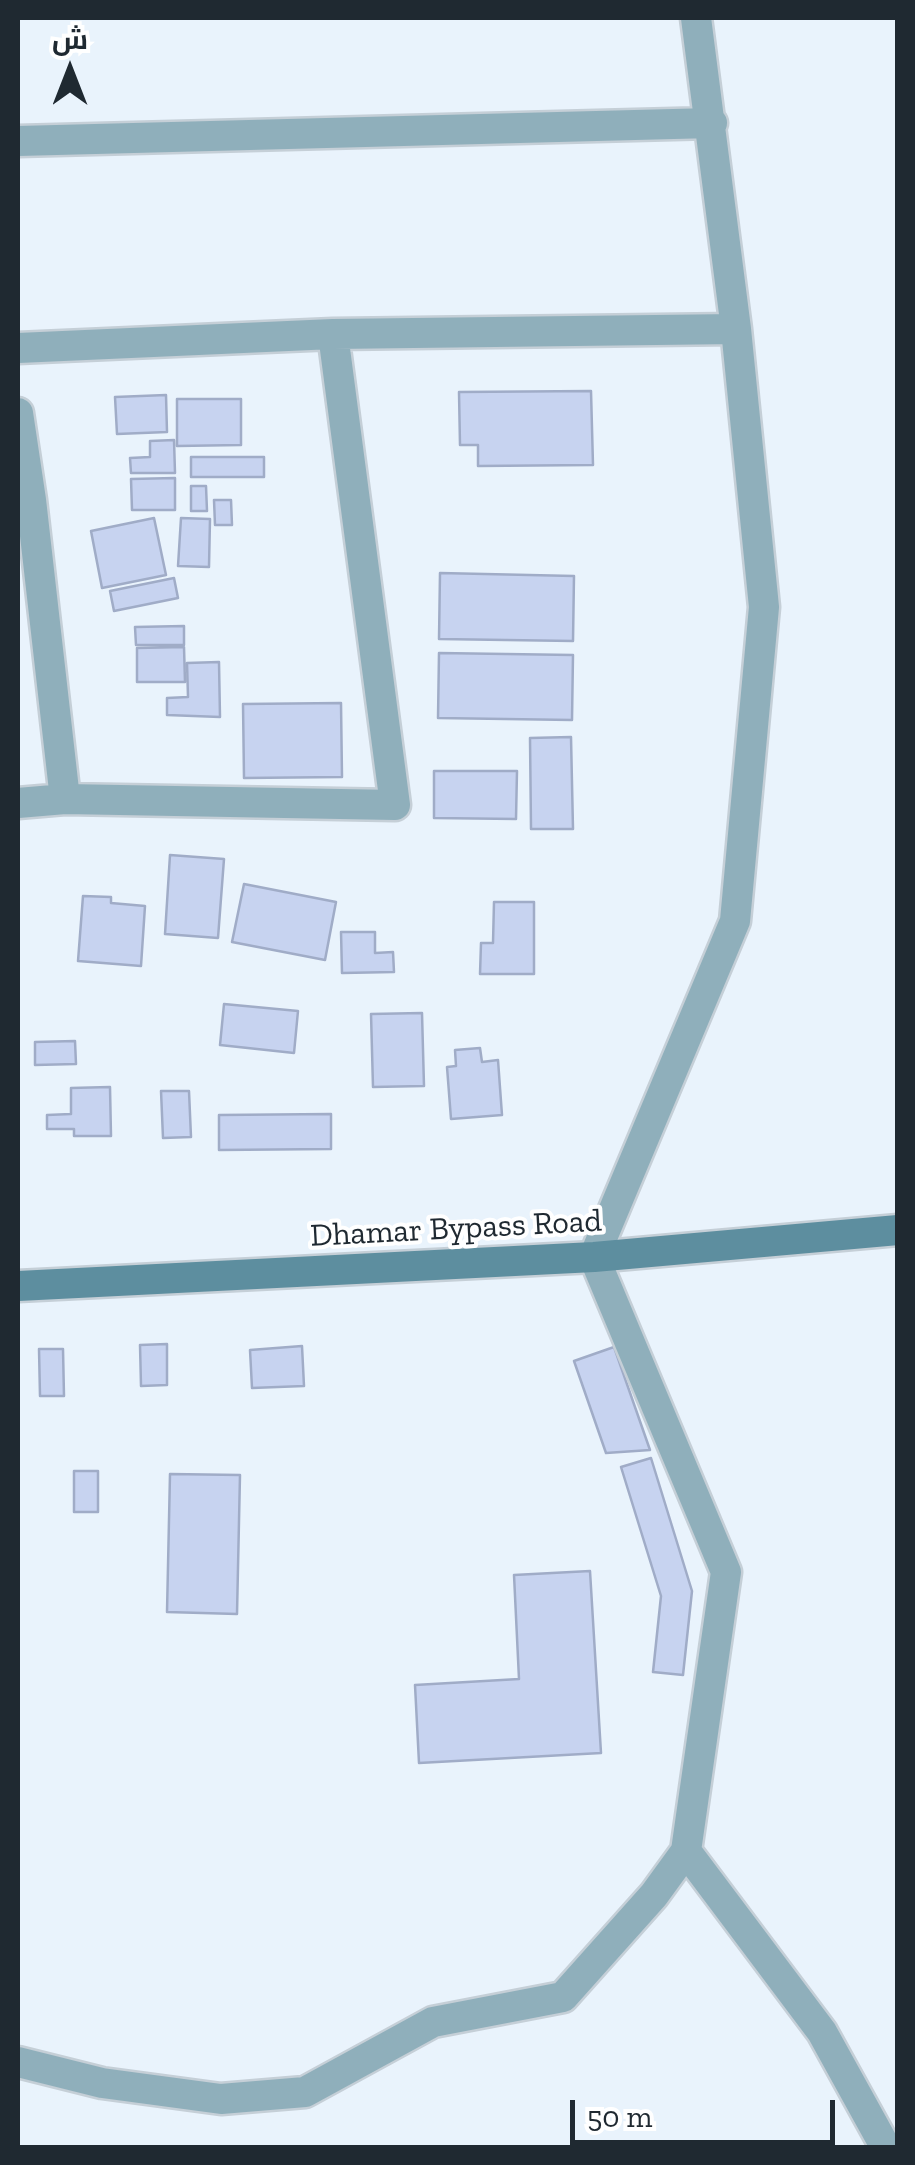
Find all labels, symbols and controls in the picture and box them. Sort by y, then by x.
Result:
north arrow [20,20,120,120]
text: ش [52,23,88,56]
street label: Dhamar Bypass Road [309,1202,603,1256]
scale bar [575,2080,840,2142]
text: 50 m [587,2099,652,2135]

